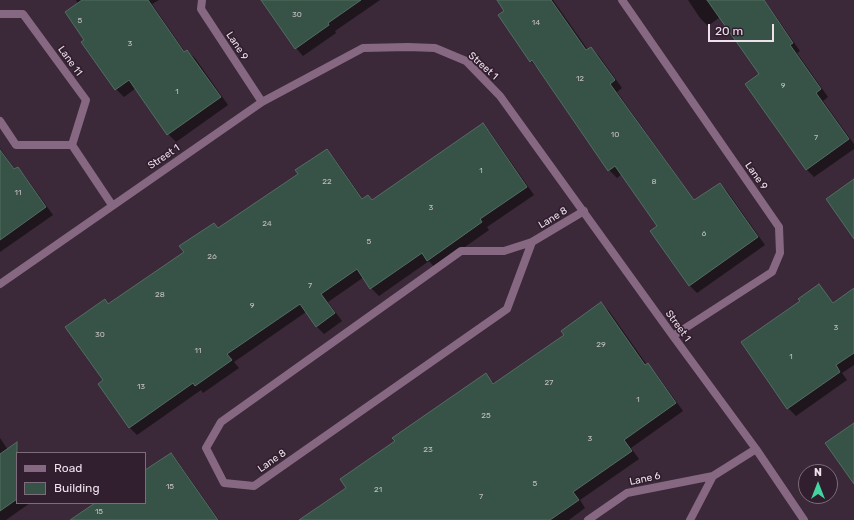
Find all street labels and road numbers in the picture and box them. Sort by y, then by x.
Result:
street label: Lane 9 [223,30,251,62]
street label: Lane 11 [55,44,85,78]
street label: Street 1 [466,50,500,82]
street label: Street 1 [146,142,182,172]
street label: Lane 9 [742,160,770,192]
street label: Lane 8 [536,205,570,231]
street label: Street 1 [663,308,693,344]
street label: Lane 8 [256,447,288,475]
street label: Lane 6 [628,470,662,488]

